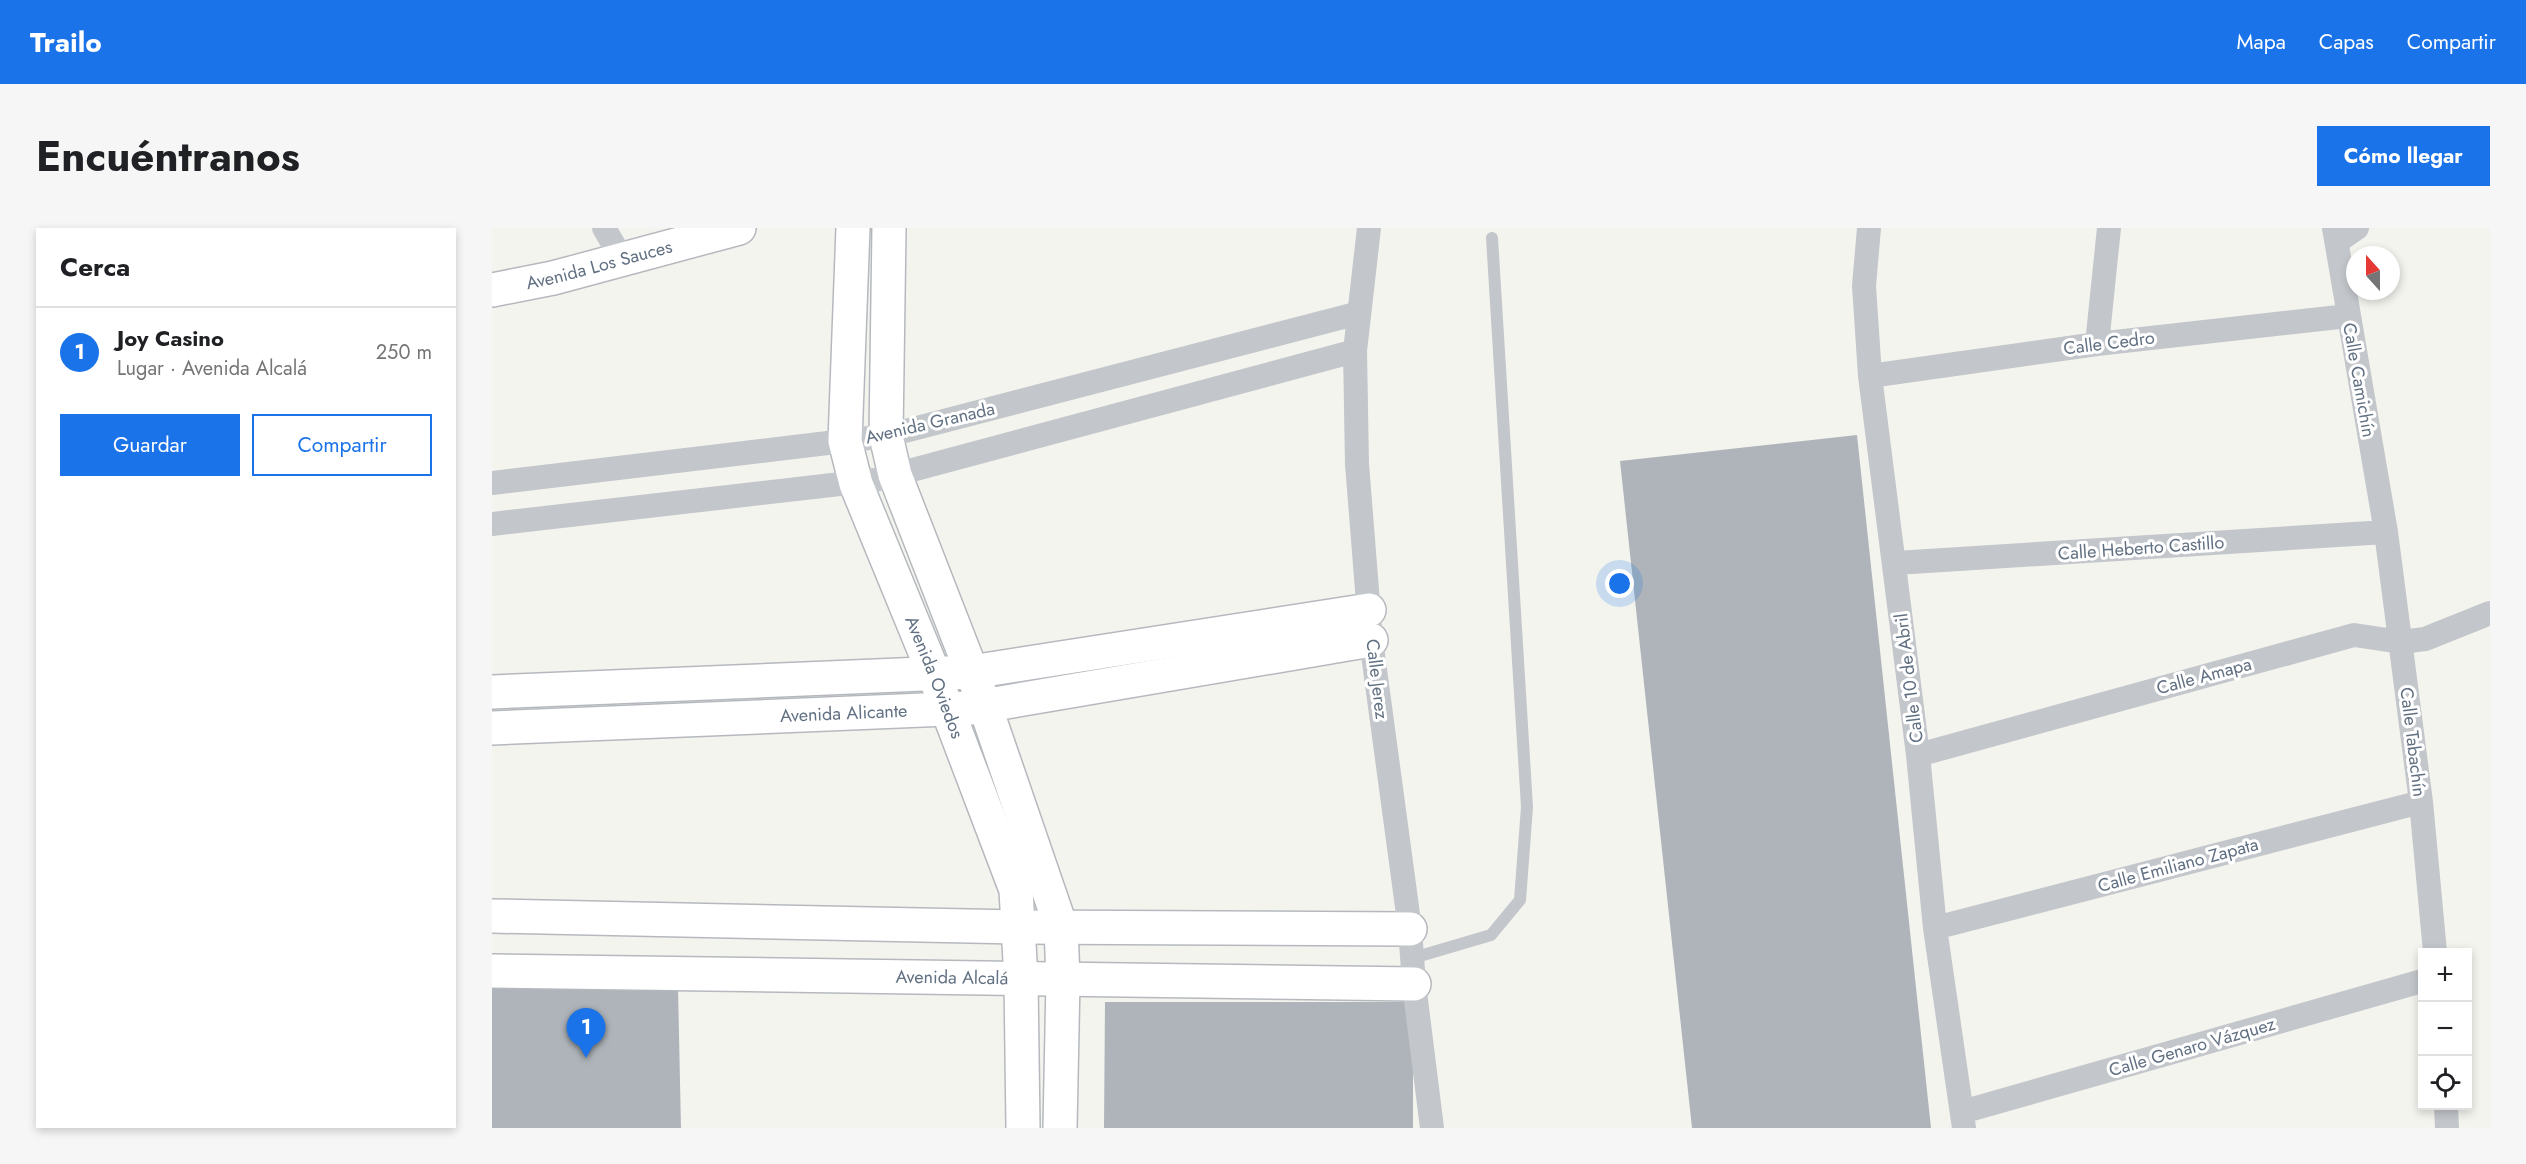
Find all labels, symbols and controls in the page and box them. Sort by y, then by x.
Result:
text: Trailo [30,22,102,63]
text: Mapa [2237,27,2286,57]
text: Capas [2319,27,2374,57]
text: Compartir [2407,27,2496,57]
text: Encuéntranos [36,126,300,187]
button: Cómo llegar [2317,126,2490,186]
street label: Avenida Los Sauces [524,234,675,296]
north arrow [2346,246,2400,300]
text: Cerca [60,248,130,286]
street label: Calle Camichín [2336,321,2382,439]
text: Joy Casino [117,322,224,354]
street label: Calle Cedro [2062,324,2156,361]
text: 1 [74,338,85,367]
text: 250 m [376,338,432,367]
text: Lugar · Avenida Alcalá [117,354,307,383]
street label: Avenida Granada [863,395,997,451]
button: Guardar [60,414,240,476]
button: Compartir [252,414,432,476]
street label: Calle Heberto Castillo [2057,529,2225,567]
your location [1605,569,1634,598]
street label: Avenida Oviedos [898,612,970,742]
street label: Calle 10 de Abril [1888,612,1930,744]
street label: Calle Jerez [1359,637,1395,721]
street label: Calle Amapa [2154,651,2254,701]
street label: Calle Tabachín [2393,686,2433,798]
street label: Avenida Alicante [779,698,908,729]
street label: Calle Emiliano Zapata [2095,831,2261,899]
map controls [2418,948,2472,1110]
button: + [2418,948,2472,1002]
street label: Avenida Alcalá [895,964,1008,991]
button: − [2418,1002,2472,1056]
pin: 1 [566,1008,605,1058]
street label: Calle Genaro Vázquez [2106,1011,2279,1083]
button: locate [2418,1056,2472,1110]

